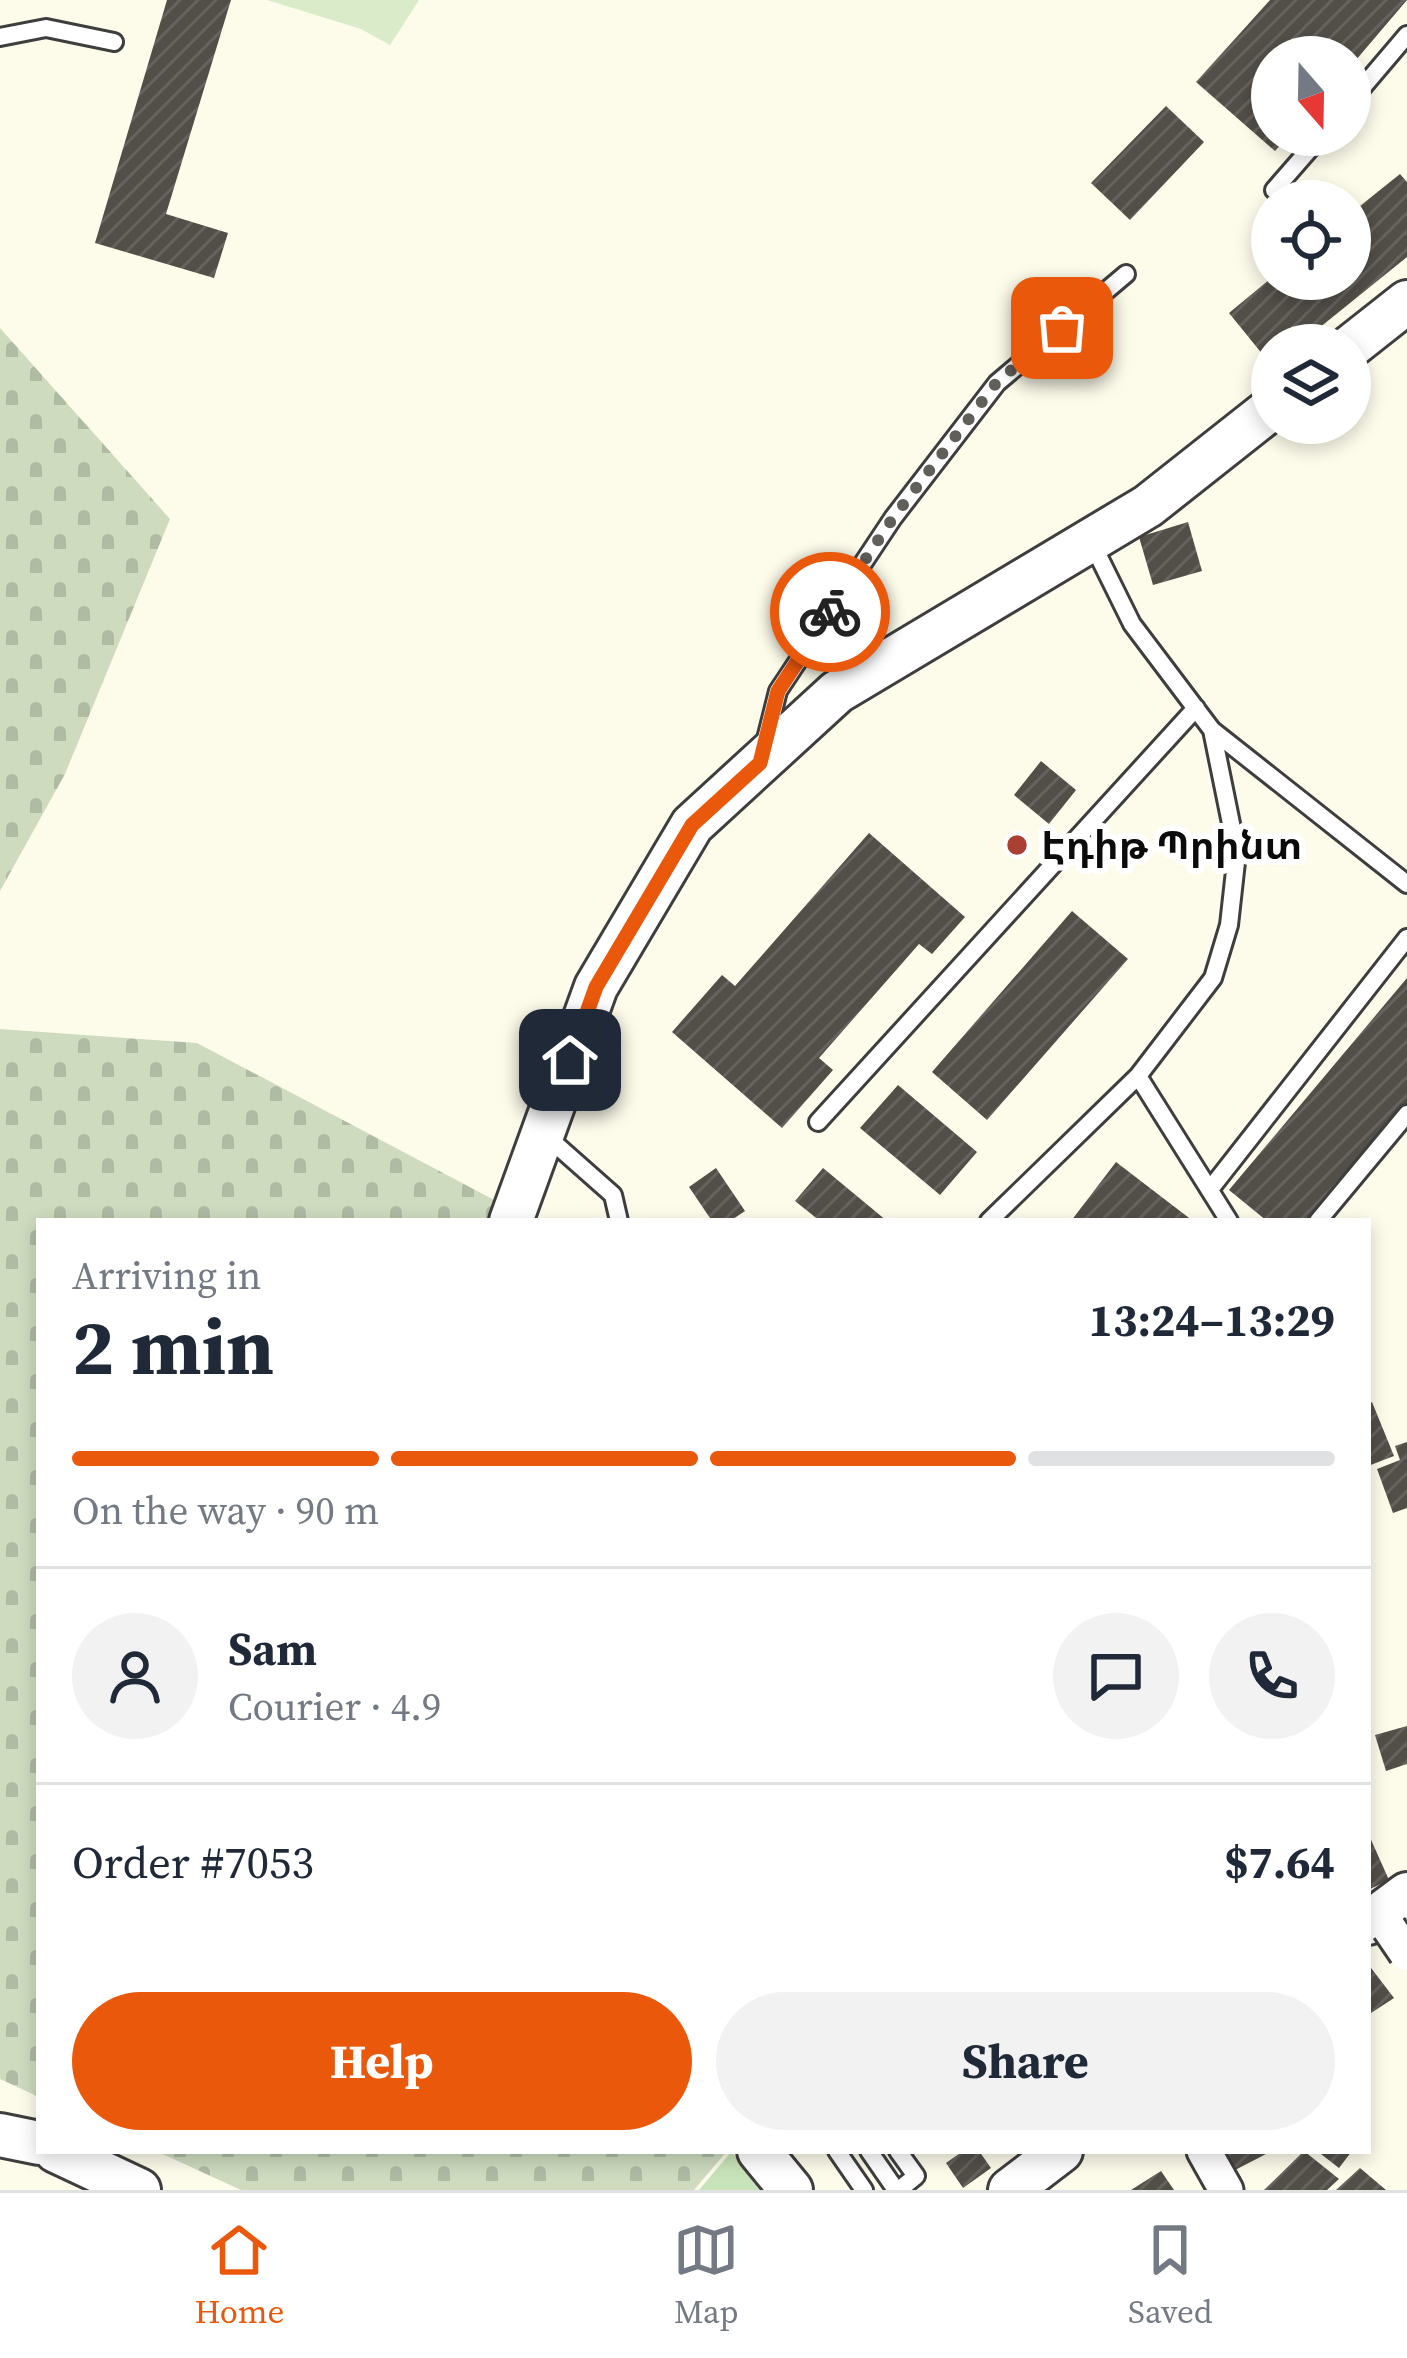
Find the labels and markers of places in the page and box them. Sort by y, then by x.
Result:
pin [1011,277,1113,379]
place label: Էդիթ Պրինտ [1041,819,1302,872]
marker: Էդիթ Պրինտ [1004,832,1030,858]
pin [519,1009,621,1111]

